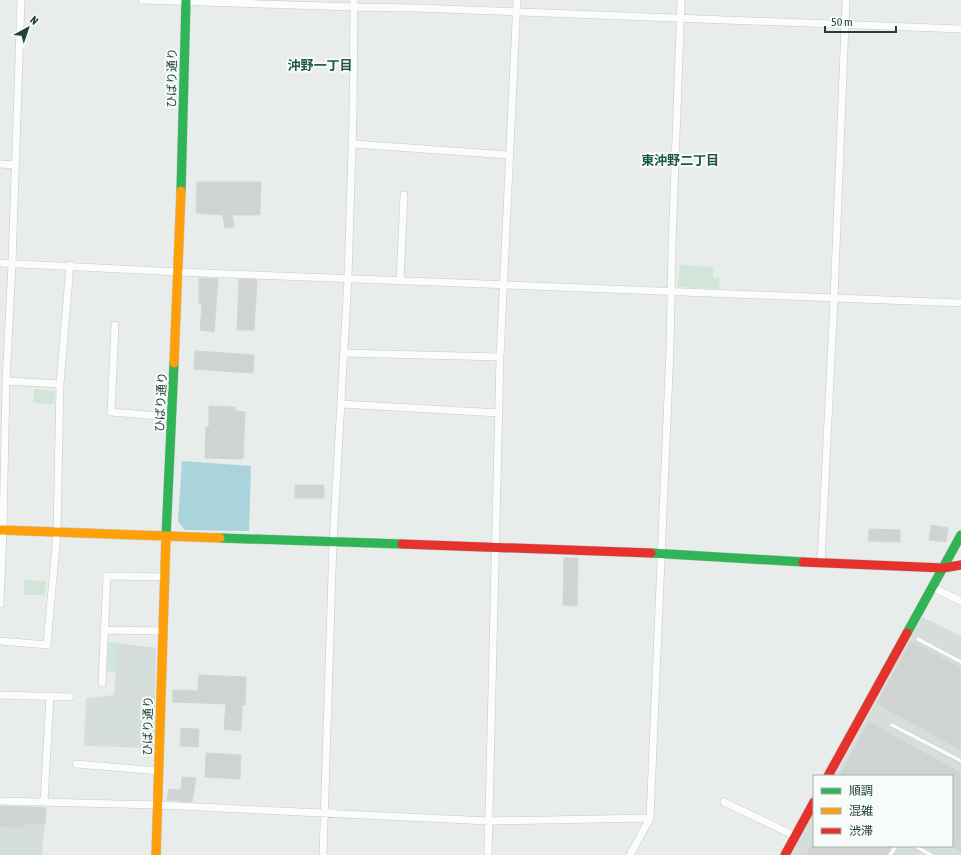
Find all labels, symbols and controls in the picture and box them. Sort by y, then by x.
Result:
north arrow [8,8,48,48]
scale bar [825,8,896,34]
text: N [28,14,41,27]
text: 50 m [831,15,853,29]
street label: ひばり通り [164,48,180,108]
district label: 沖野一丁目 [287,58,353,73]
district label: 東沖野二丁目 [641,153,719,168]
street label: ひばり通り [152,372,170,432]
street label: ひばり通り [140,696,156,756]
legend [813,775,953,847]
text: 順調 [849,784,873,798]
text: 混雑 [849,804,873,818]
text: 渋滞 [849,824,873,838]

